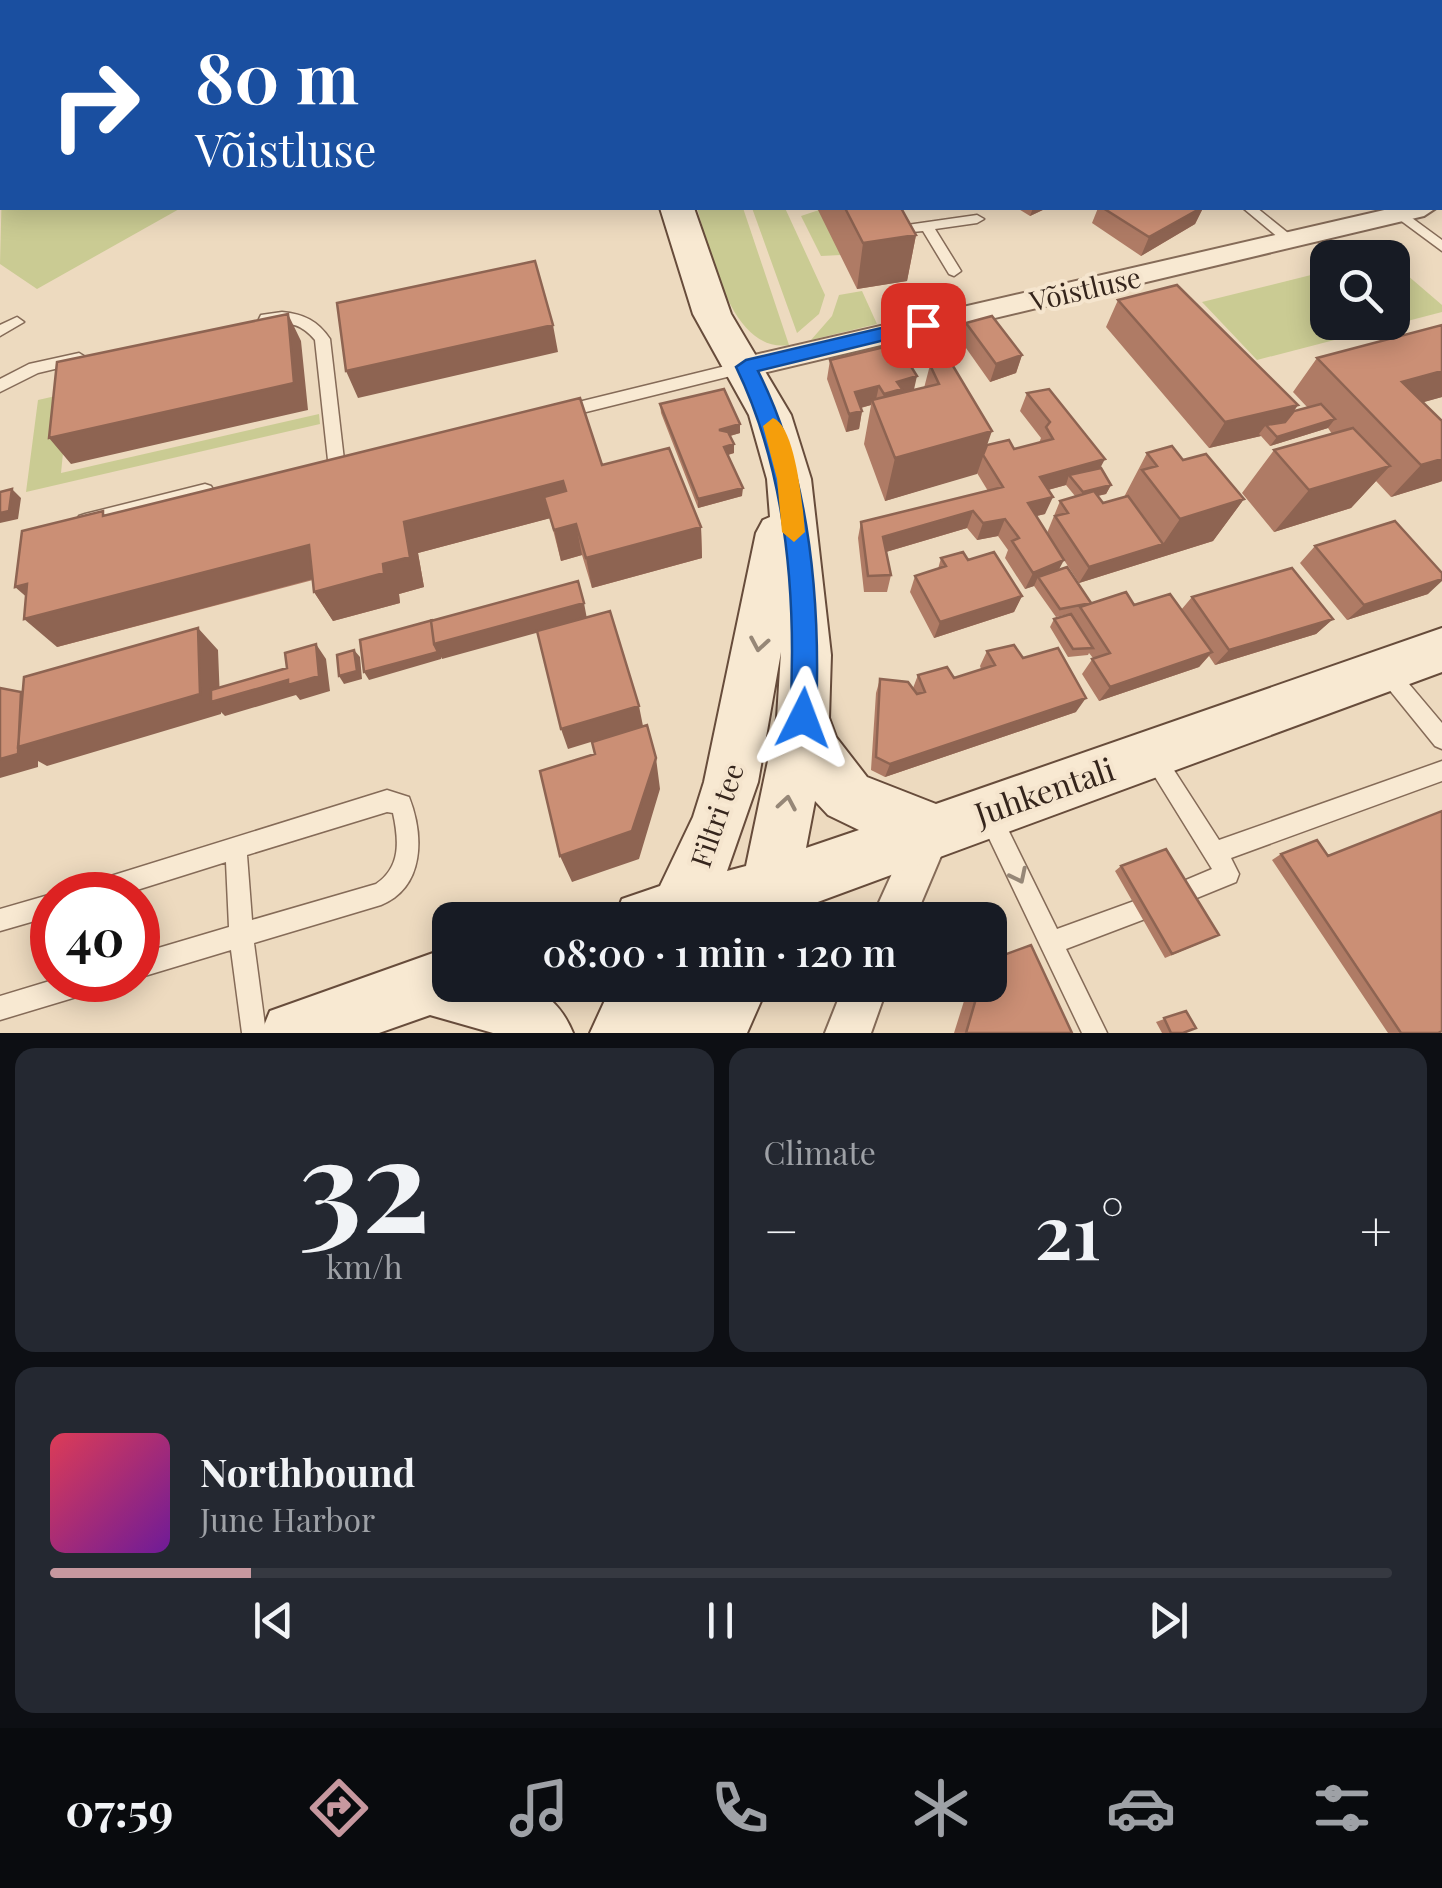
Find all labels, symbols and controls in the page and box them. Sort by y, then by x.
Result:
text: 80 m [195,28,359,122]
icon: right [30,40,160,170]
text: Võistluse [195,118,376,178]
map controls [1310,240,1410,340]
button: search [1310,240,1410,340]
street label: Võistluse [1025,257,1144,319]
pin [881,283,966,368]
icon: arrive [896,298,951,353]
one-way arrow [749,636,770,652]
position arrow [751,666,855,770]
street label: Juhkentali [967,746,1120,834]
street label: Filtri tee [681,758,751,872]
one-way arrow [776,795,797,811]
one-way arrow [1006,866,1026,884]
speed limit sign: 40 [30,872,160,1002]
text: 08:00 · 1 min · 120 m [543,926,896,977]
text: 32 [299,1092,430,1266]
text: Climate [764,1130,876,1173]
text: 21° [1034,1179,1124,1279]
text: − [764,1192,799,1266]
text: + [1360,1192,1392,1266]
text: km/h [326,1244,403,1287]
text: Northbound [200,1446,415,1497]
text: June Harbor [200,1497,375,1540]
icon: previous [246,1593,301,1648]
icon: pause [693,1593,748,1648]
icon: next [1141,1593,1196,1648]
icon: directions [304,1773,374,1843]
icon: music [504,1773,574,1843]
icon: phone [705,1773,775,1843]
icon: climate [906,1773,976,1843]
icon: car [1106,1773,1176,1843]
icon: filters [1307,1773,1377,1843]
text: 07:59 [65,1778,173,1838]

